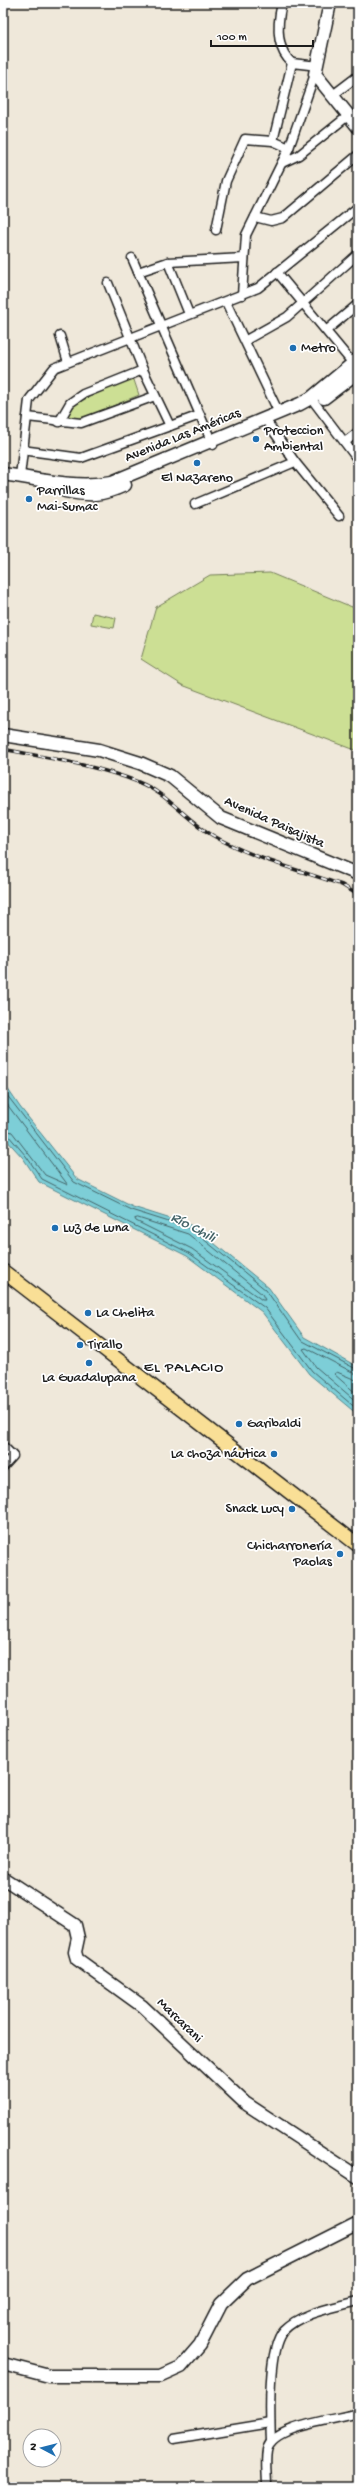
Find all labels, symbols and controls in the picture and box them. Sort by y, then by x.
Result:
scale bar [211,22,313,48]
text: 100 m [216,31,247,45]
place label: Metro [301,340,336,357]
marker: Metro [288,343,298,353]
street label: Avenida Las Américas [123,405,244,467]
place label: Proteccion Ambiental [263,423,324,456]
marker: Proteccion Ambiental [251,434,261,444]
marker: El Nazareno [192,458,202,468]
place label: El Nazareno [161,470,233,487]
place label: Parrillas Mai-Sumac [36,483,99,516]
marker: Parrillas Mai-Sumac [24,494,34,504]
street label: Avenida Paisajista [221,793,328,853]
water label: Río Chili [167,1209,220,1248]
place label: Luz de Luna [63,1220,130,1237]
marker: Luz de Luna [50,1223,60,1233]
place label: La Chelita [96,1305,155,1322]
marker: La Chelita [83,1308,93,1318]
place label: Tirallo [87,1337,123,1354]
marker: Tirallo [75,1340,85,1350]
marker: La Guadalupana [84,1358,94,1368]
district label: EL PALACIO [144,1359,224,1377]
place label: La Guadalupana [42,1370,137,1387]
place label: Garibaldi [247,1416,301,1433]
marker: Garibaldi [234,1419,244,1429]
place label: La choza náutica [171,1446,267,1463]
marker: La choza náutica [269,1449,279,1459]
place label: Snack Lucy [225,1501,284,1518]
marker: Snack Lucy [287,1504,297,1514]
place label: Chicharronería Paolas [247,1538,333,1571]
marker: Chicharronería Paolas [335,1549,345,1559]
street label: Marcarani [152,1995,206,2047]
north arrow [22,2428,62,2468]
text: N [28,2443,40,2451]

